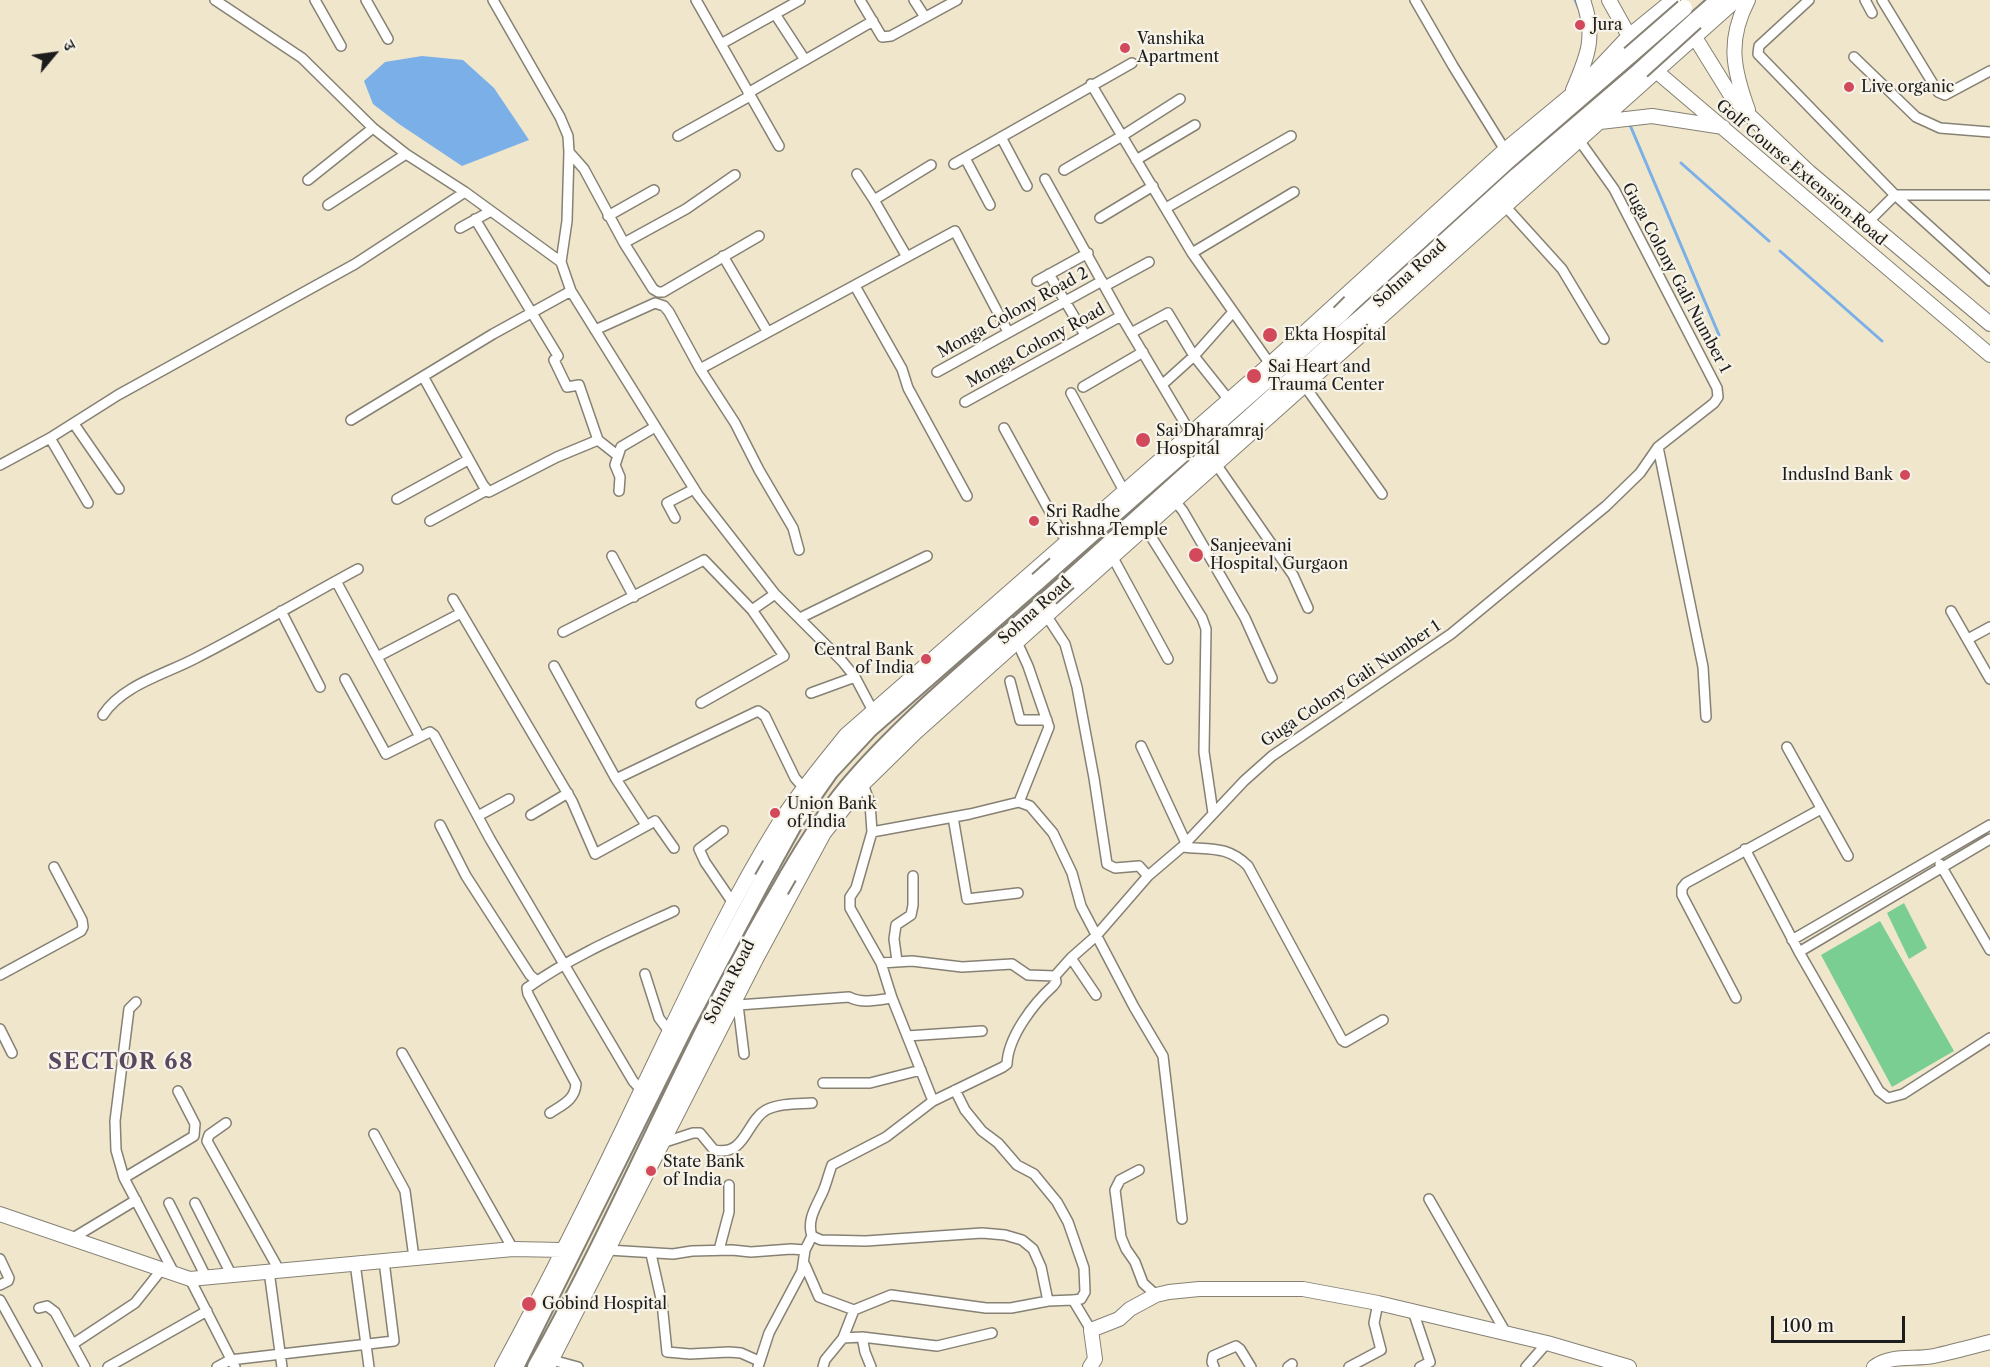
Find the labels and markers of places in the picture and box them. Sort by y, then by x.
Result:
place label: Jura [1592,15,1622,35]
marker: Jura [1573,18,1587,32]
place label: Vanshika Apartment [1137,29,1219,67]
marker: Vanshika Apartment [1118,41,1132,55]
place label: Live organic [1861,77,1954,97]
marker: Live organic [1842,80,1856,94]
place label: Ekta Hospital [1284,325,1386,345]
marker: Ekta Hospital [1261,326,1279,344]
place label: Sai Heart and Trauma Center [1268,357,1384,395]
marker: Sai Heart and Trauma Center [1245,367,1263,385]
place label: Sai Dharamraj Hospital [1156,421,1264,459]
marker: Sai Dharamraj Hospital [1134,431,1152,449]
place label: IndusInd Bank [1782,465,1893,485]
marker: IndusInd Bank [1898,468,1912,482]
place label: Sri Radhe Krishna Temple [1046,502,1168,540]
marker: Sri Radhe Krishna Temple [1027,514,1041,528]
place label: Sanjeevani Hospital, Gurgaon [1210,536,1348,574]
marker: Sanjeevani Hospital, Gurgaon [1187,546,1205,564]
place label: Central Bank of India [814,640,914,678]
marker: Central Bank of India [919,652,933,666]
place label: Union Bank of India [787,794,877,832]
marker: Union Bank of India [768,806,782,820]
place label: State Bank of India [663,1152,744,1190]
marker: State Bank of India [644,1164,658,1178]
place label: Gobind Hospital [542,1294,667,1314]
marker: Gobind Hospital [520,1295,538,1313]

